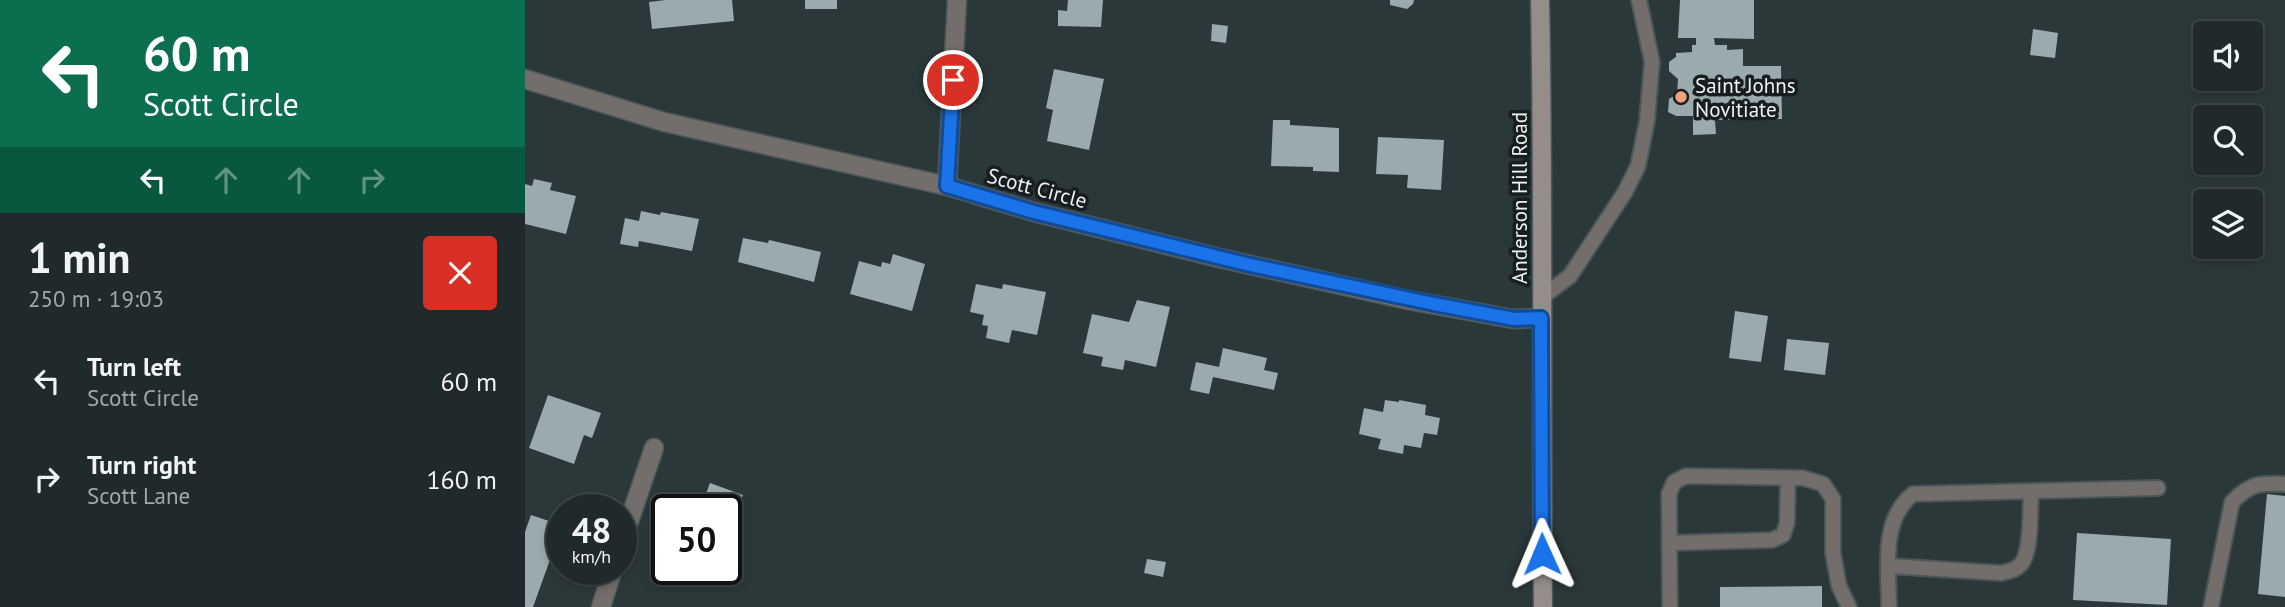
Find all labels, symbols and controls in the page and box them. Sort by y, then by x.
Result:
text: 60 m [143,21,250,85]
map controls [2193,21,2263,259]
button: sound [2193,21,2263,91]
icon: left [28,28,119,119]
pin [923,50,983,110]
icon: arrive [934,61,972,99]
place label: Saint Johns Novitiate [1695,72,1796,123]
text: Scott Circle [143,83,299,125]
marker: Saint Johns Novitiate [1673,89,1689,105]
button: search [2193,105,2263,175]
street label: Anderson Hill Road [1506,112,1533,284]
icon: left [134,161,172,199]
icon: ahead [207,161,245,199]
icon: ahead [280,161,318,199]
icon: right [353,161,391,199]
street label: Scott Circle [984,162,1090,214]
button: layers [2193,189,2263,259]
text: 1 min [28,230,130,285]
button: close [423,236,497,310]
text: 250 m · 19:03 [28,284,164,313]
text: Turn left [87,350,181,383]
icon: left [28,362,66,400]
text: 60 m [441,365,497,398]
text: Scott Circle [87,383,199,412]
text: Turn right [87,448,196,481]
icon: right [28,460,66,498]
text: 160 m [426,463,497,496]
text: Scott Lane [87,481,190,510]
speed limit sign: 50 [651,494,742,585]
text: 48 [572,507,611,553]
position arrow [1505,517,1579,591]
text: km/h [572,545,611,568]

